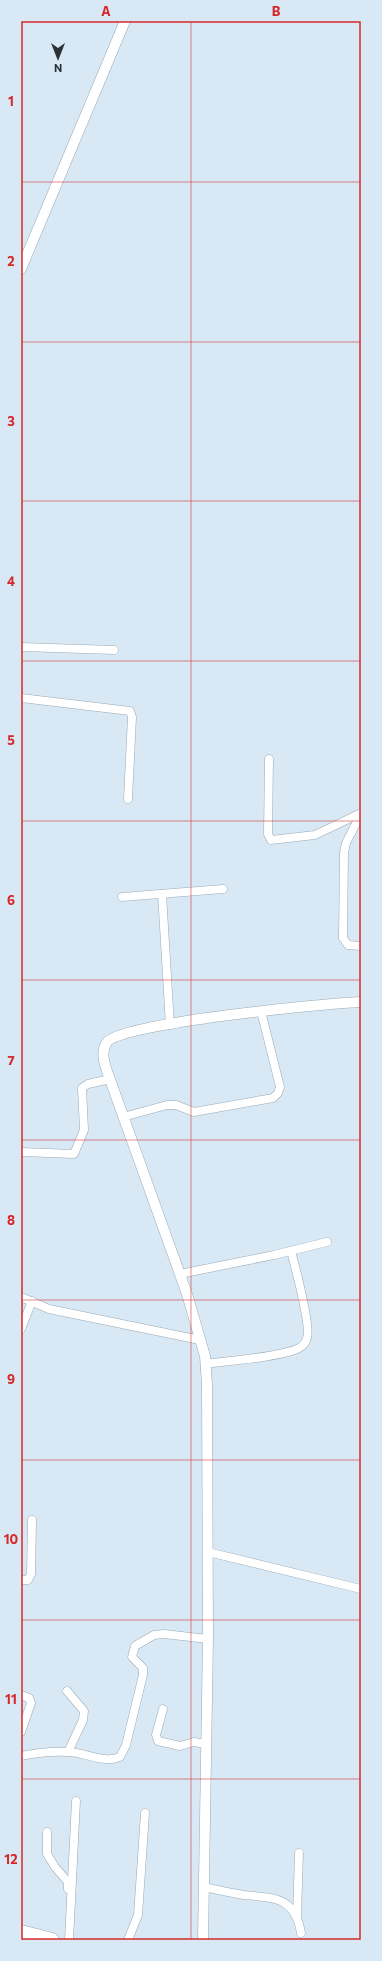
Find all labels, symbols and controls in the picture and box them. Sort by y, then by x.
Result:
text: A [101,3,111,19]
text: B [272,3,281,19]
north arrow [38,38,78,78]
text: N [54,62,62,75]
text: 1 [8,93,14,109]
text: 2 [7,253,15,269]
text: 3 [7,413,15,429]
text: 4 [7,573,15,589]
text: 5 [7,732,15,748]
text: 6 [7,892,15,908]
text: 7 [7,1052,15,1068]
text: 8 [7,1212,15,1228]
text: 9 [7,1371,15,1387]
text: 10 [4,1531,19,1547]
text: 11 [5,1691,17,1707]
text: 12 [4,1851,18,1867]

